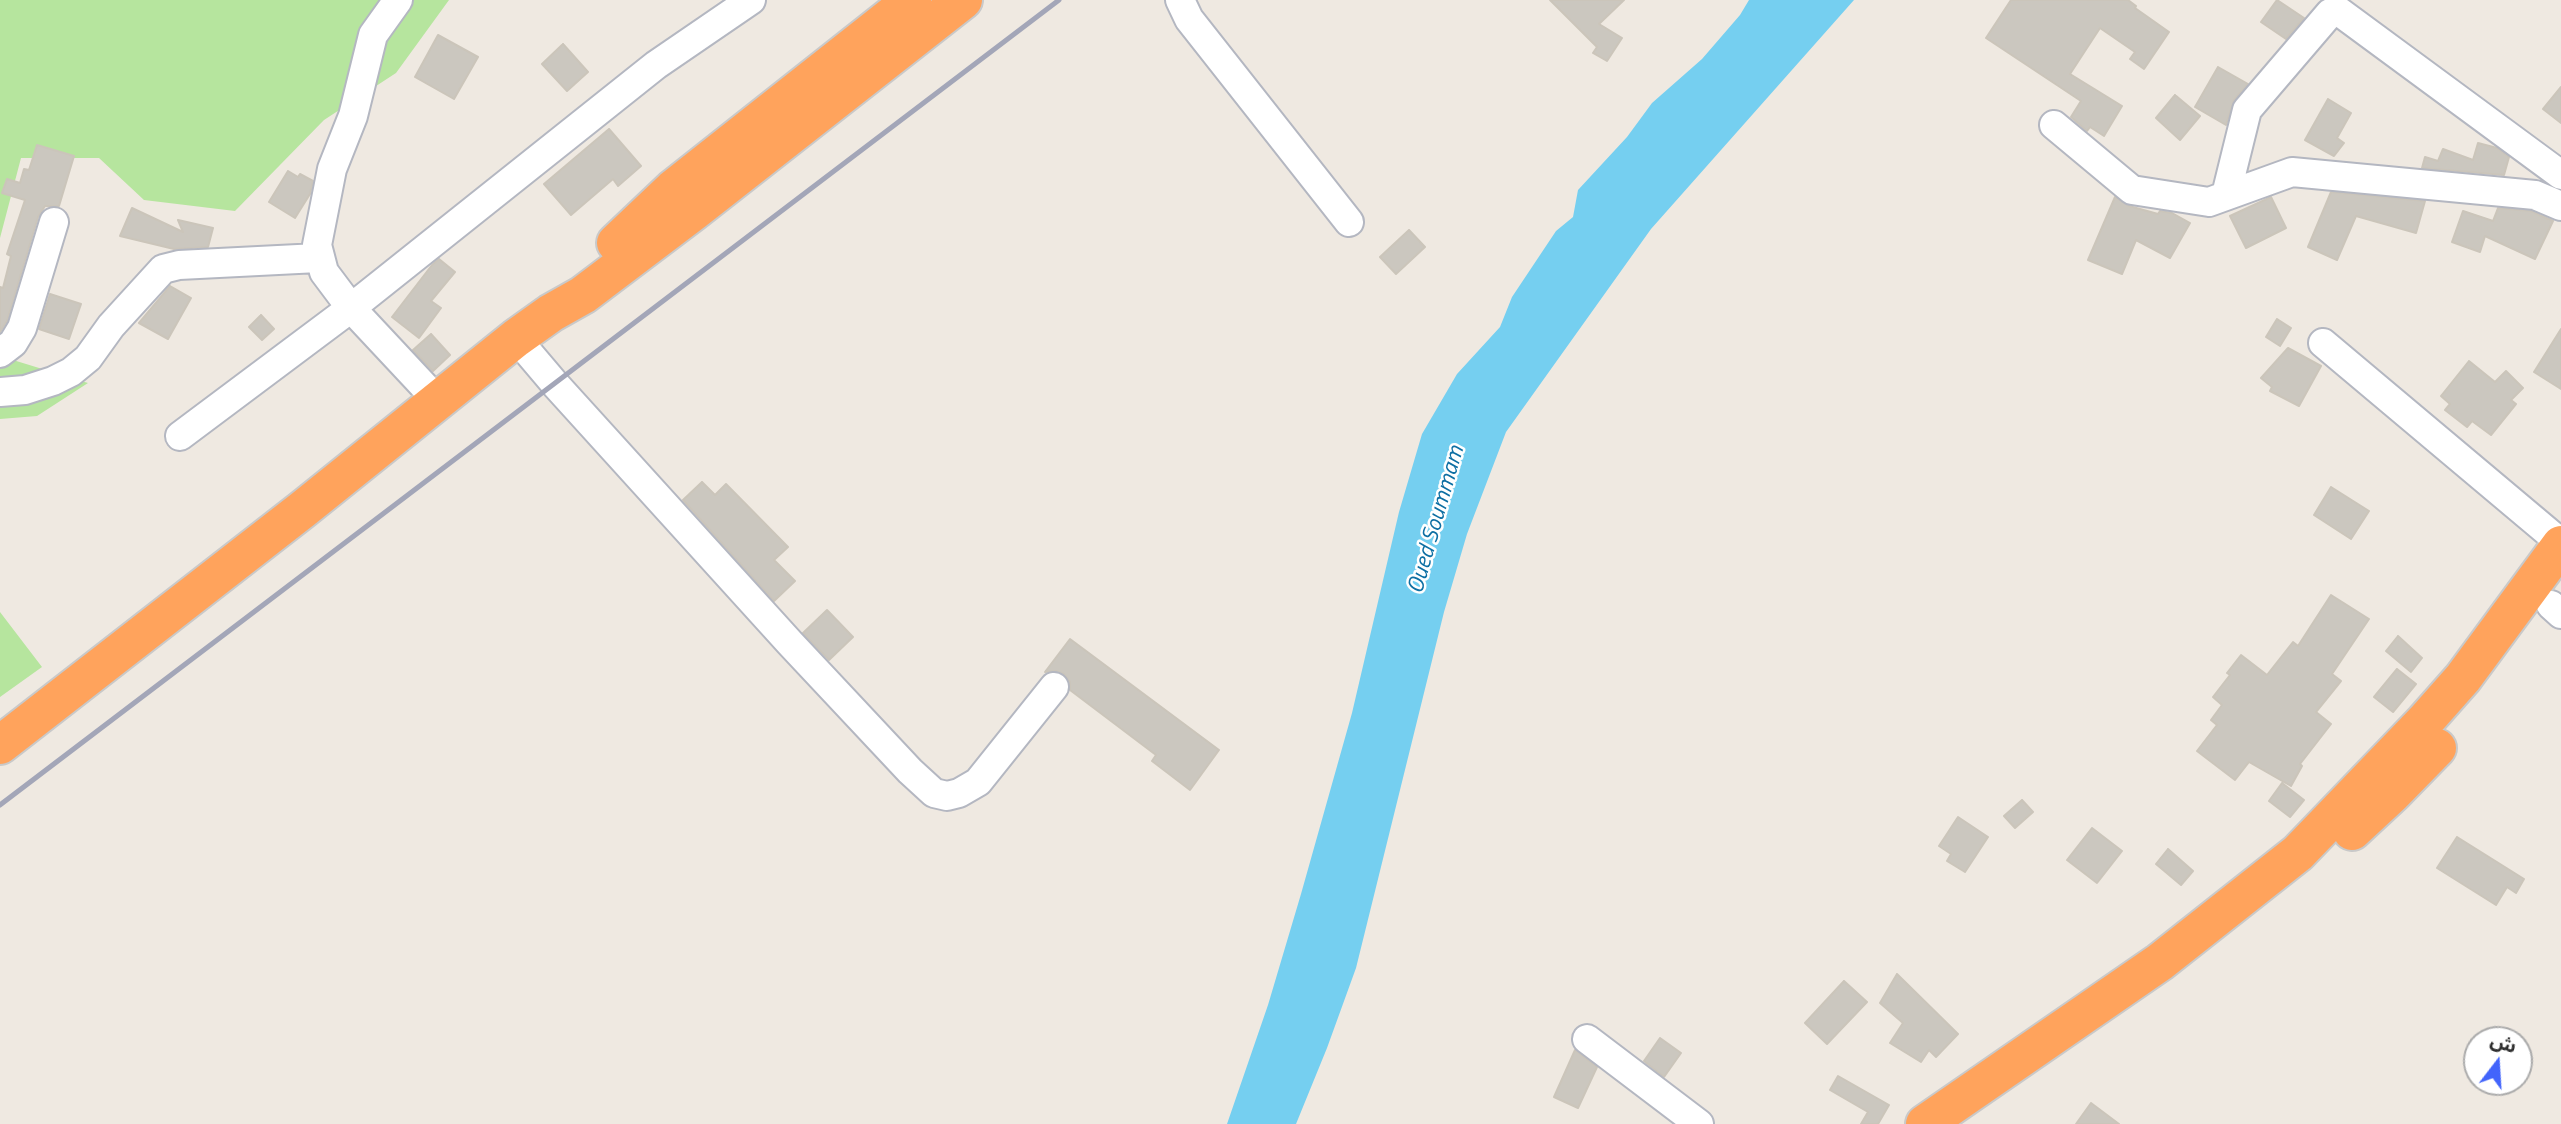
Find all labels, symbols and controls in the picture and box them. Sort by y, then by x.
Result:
water label: Oued Soummam [1403,443,1471,597]
text: ش [2487,1025,2520,1060]
north arrow [2463,1026,2533,1096]

